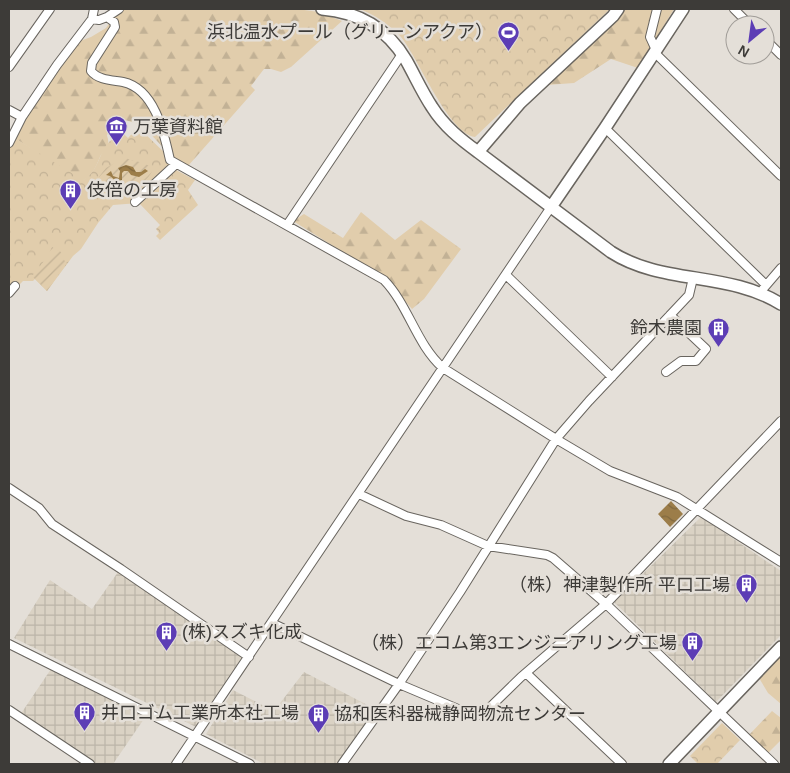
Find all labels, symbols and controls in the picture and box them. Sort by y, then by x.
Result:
north arrow [725,15,775,65]
sports icon: 浜北温水プール（グリーンアクア） [497,20,521,51]
place label: 浜北温水プール（グリーンアクア） [207,22,493,42]
text: N [735,42,752,61]
museum icon: 万葉資料館 [105,115,129,146]
place label: 万葉資料館 [133,117,223,137]
building icon: 伎倍の工房 [59,178,83,209]
place label: 伎倍の工房 [87,180,177,200]
building icon: 鈴木農園 [706,316,730,347]
place label: 鈴木農園 [630,318,702,338]
building icon: （株）神津製作所 平口工場 [734,573,758,604]
place label: （株）神津製作所 平口工場 [509,575,730,595]
building icon: (株)スズキ化成 [154,620,178,651]
place label: (株)スズキ化成 [182,622,302,642]
building icon: （株）エコム第3エンジニアリング工場 [681,631,705,662]
place label: （株）エコム第3エンジニアリング工場 [361,633,677,653]
building icon: 井口ゴム工業所本社工場 [73,701,97,732]
building icon: 協和医科器械静岡物流センター [306,702,330,733]
place label: 井口ゴム工業所本社工場 [101,703,299,723]
place label: 協和医科器械静岡物流センター [334,704,586,724]

